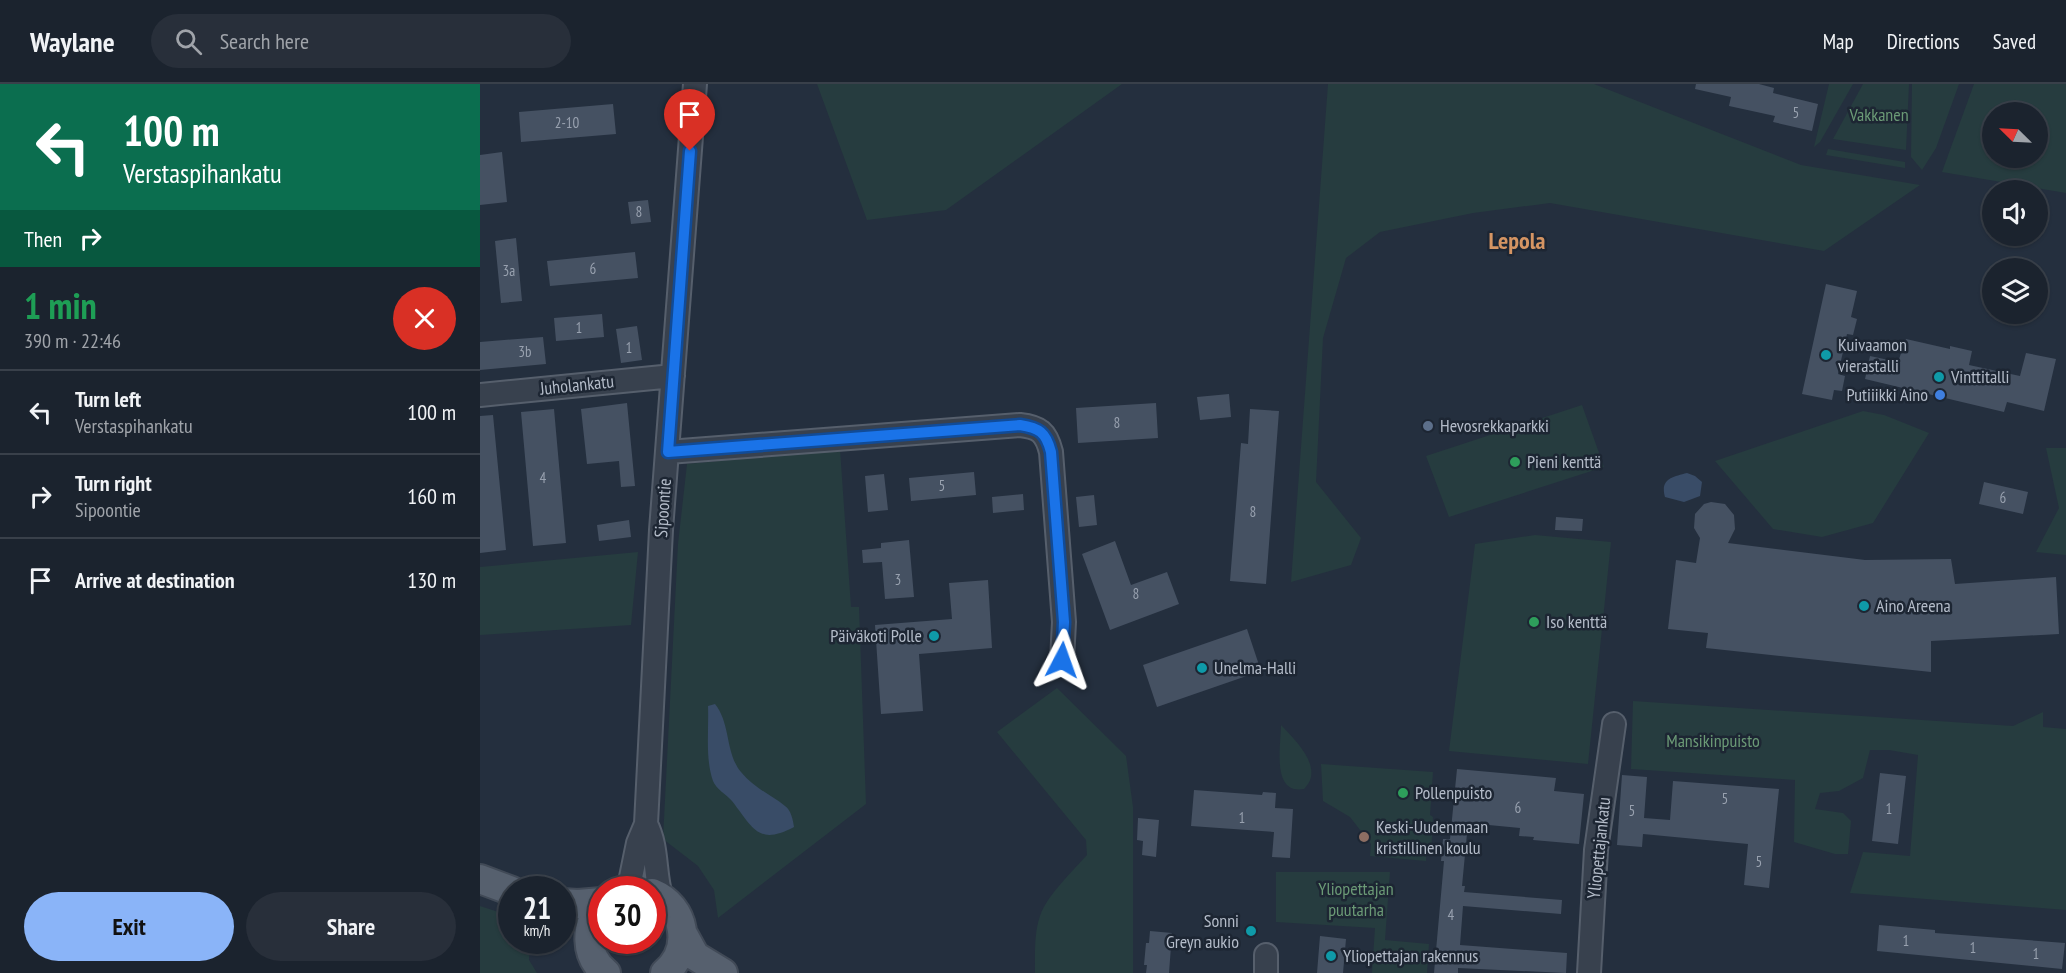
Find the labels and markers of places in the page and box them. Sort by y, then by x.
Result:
pin [664,89,715,151]
place label: Kuivaamon vierastalli [1838,333,1907,377]
marker: Kuivaamon vierastalli [1819,348,1833,362]
place label: Vinttitalli [1950,365,2009,388]
marker: Vinttitalli [1932,370,1946,384]
place label: Putiiikki Aino [1847,383,1928,406]
marker: Putiiikki Aino [1933,388,1947,402]
place label: Hevosrekkaparkki [1440,414,1549,437]
marker: Hevosrekkaparkki [1421,419,1435,433]
place label: Pieni kenttä [1527,450,1601,473]
marker: Pieni kenttä [1508,455,1522,469]
place label: Aino Areena [1876,594,1951,617]
marker: Aino Areena [1857,599,1871,613]
place label: Iso kenttä [1546,610,1607,633]
marker: Iso kenttä [1527,615,1541,629]
place label: Päiväkoti Polle [830,624,922,647]
marker: Päiväkoti Polle [927,629,941,643]
place label: Unelma-Halli [1214,656,1296,679]
marker: Unelma-Halli [1195,661,1209,675]
place label: Pollenpuisto [1415,781,1493,804]
marker: Pollenpuisto [1396,786,1410,800]
place label: Keski-Uudenmaan kristillinen koulu [1376,815,1488,859]
marker: Keski-Uudenmaan kristillinen koulu [1357,830,1371,844]
place label: Sonni Greyn aukio [1166,909,1239,953]
marker: Sonni Greyn aukio [1244,924,1258,938]
place label: Yliopettajan rakennus [1343,944,1478,967]
marker: Yliopettajan rakennus [1324,949,1338,963]

